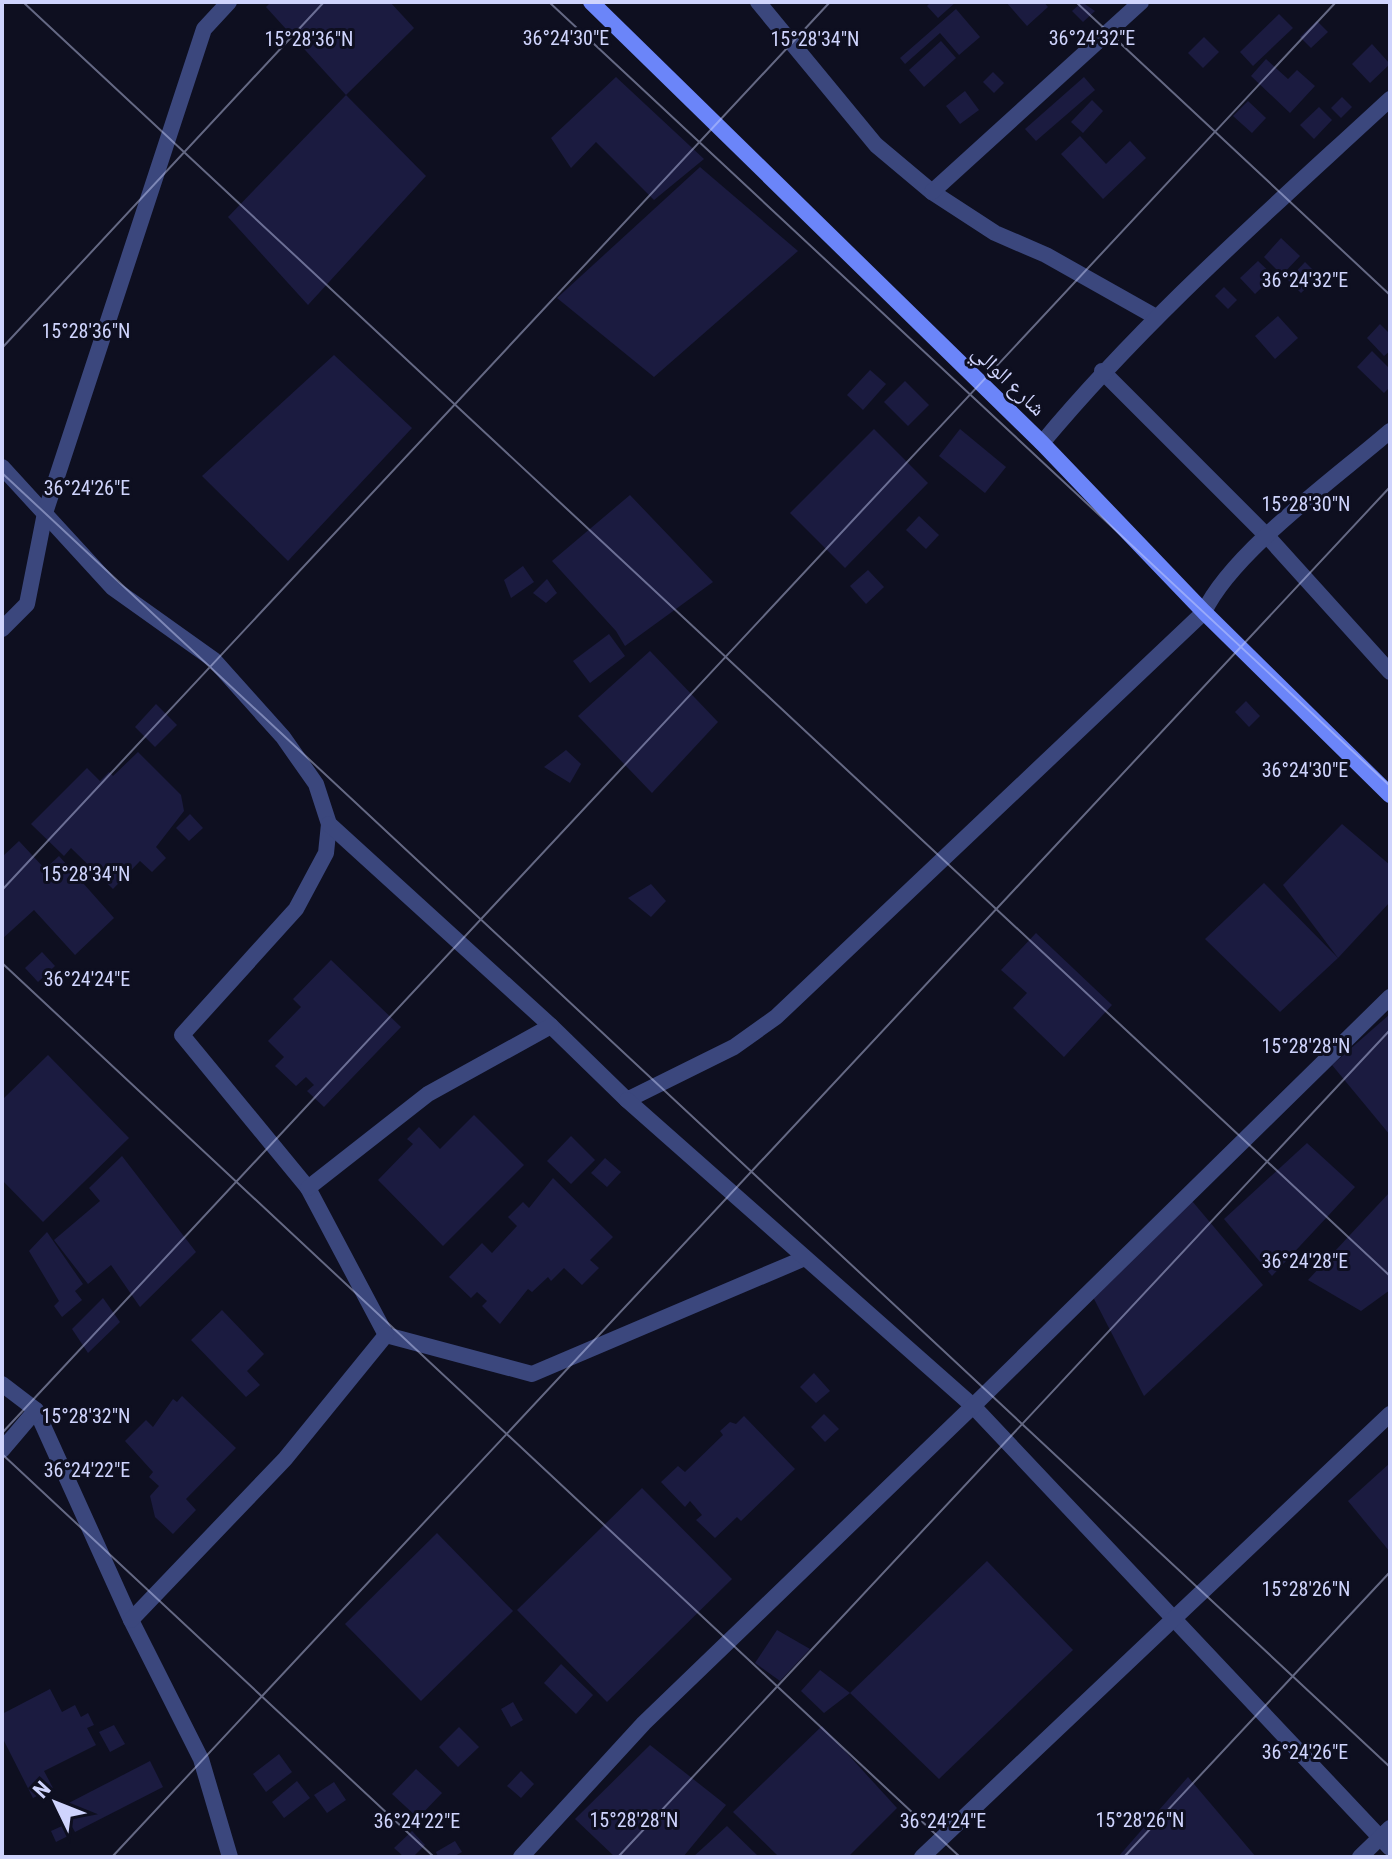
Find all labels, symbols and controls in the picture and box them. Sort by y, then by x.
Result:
text: 36°24'30"E [523,26,609,50]
text: 36°24'32"E [1049,26,1135,50]
text: 15°28'36"N [264,27,354,51]
text: 15°28'34"N [770,27,860,51]
text: 36°24'32"E [1262,268,1348,292]
text: 15°28'36"N [41,319,131,343]
street label: شارع الوالي [964,339,1051,424]
text: 36°24'26"E [44,476,130,500]
text: 15°28'30"N [1261,492,1351,516]
text: 36°24'30"E [1262,758,1348,782]
text: 15°28'34"N [41,862,131,886]
text: 36°24'24"E [44,967,130,991]
text: 15°28'28"N [1261,1034,1351,1058]
text: 36°24'28"E [1262,1249,1348,1273]
text: 15°28'32"N [41,1404,131,1428]
text: 36°24'22"E [44,1458,130,1482]
text: 15°28'26"N [1261,1577,1351,1601]
text: 36°24'26"E [1262,1740,1348,1764]
north arrow [16,1763,96,1843]
text: N [28,1776,55,1803]
text: 15°28'28"N [589,1808,679,1832]
text: 15°28'26"N [1095,1808,1185,1832]
text: 36°24'22"E [374,1809,460,1833]
text: 36°24'24"E [900,1809,986,1833]

